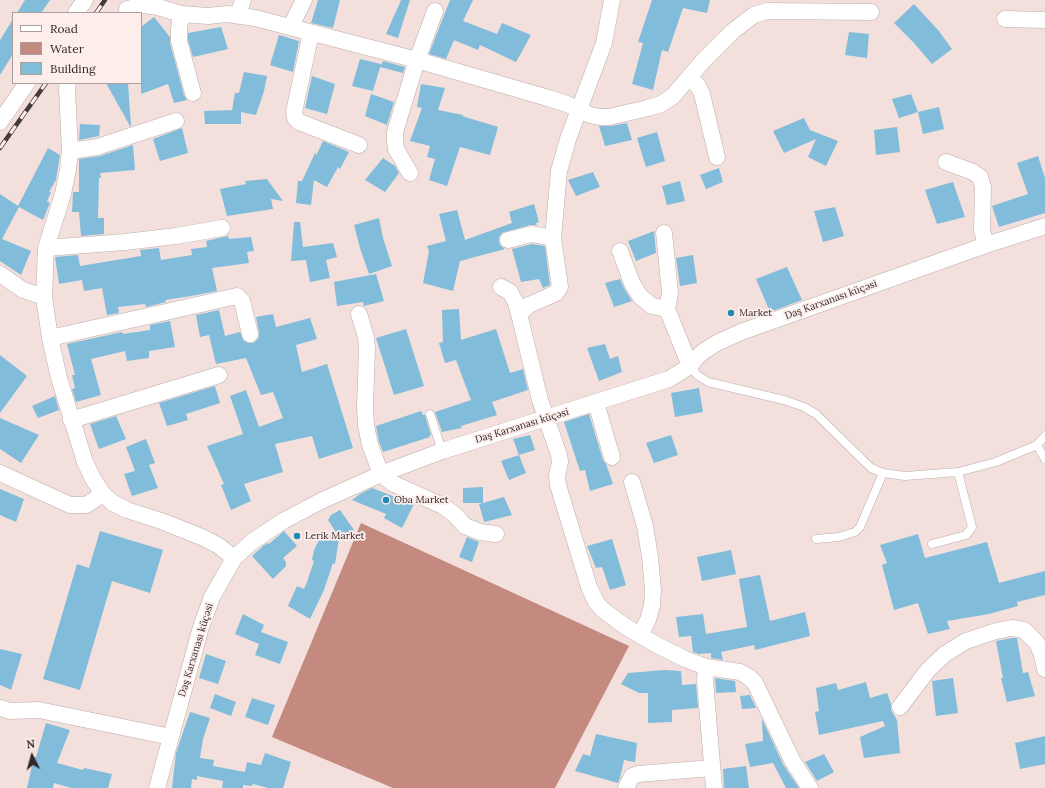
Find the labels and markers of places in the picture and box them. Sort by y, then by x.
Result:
place label: Market [739,307,772,319]
marker: Market [726,308,736,318]
place label: Oba Market [394,494,449,506]
marker: Oba Market [381,495,391,505]
place label: Lerik Market [305,530,364,542]
marker: Lerik Market [292,531,302,541]

